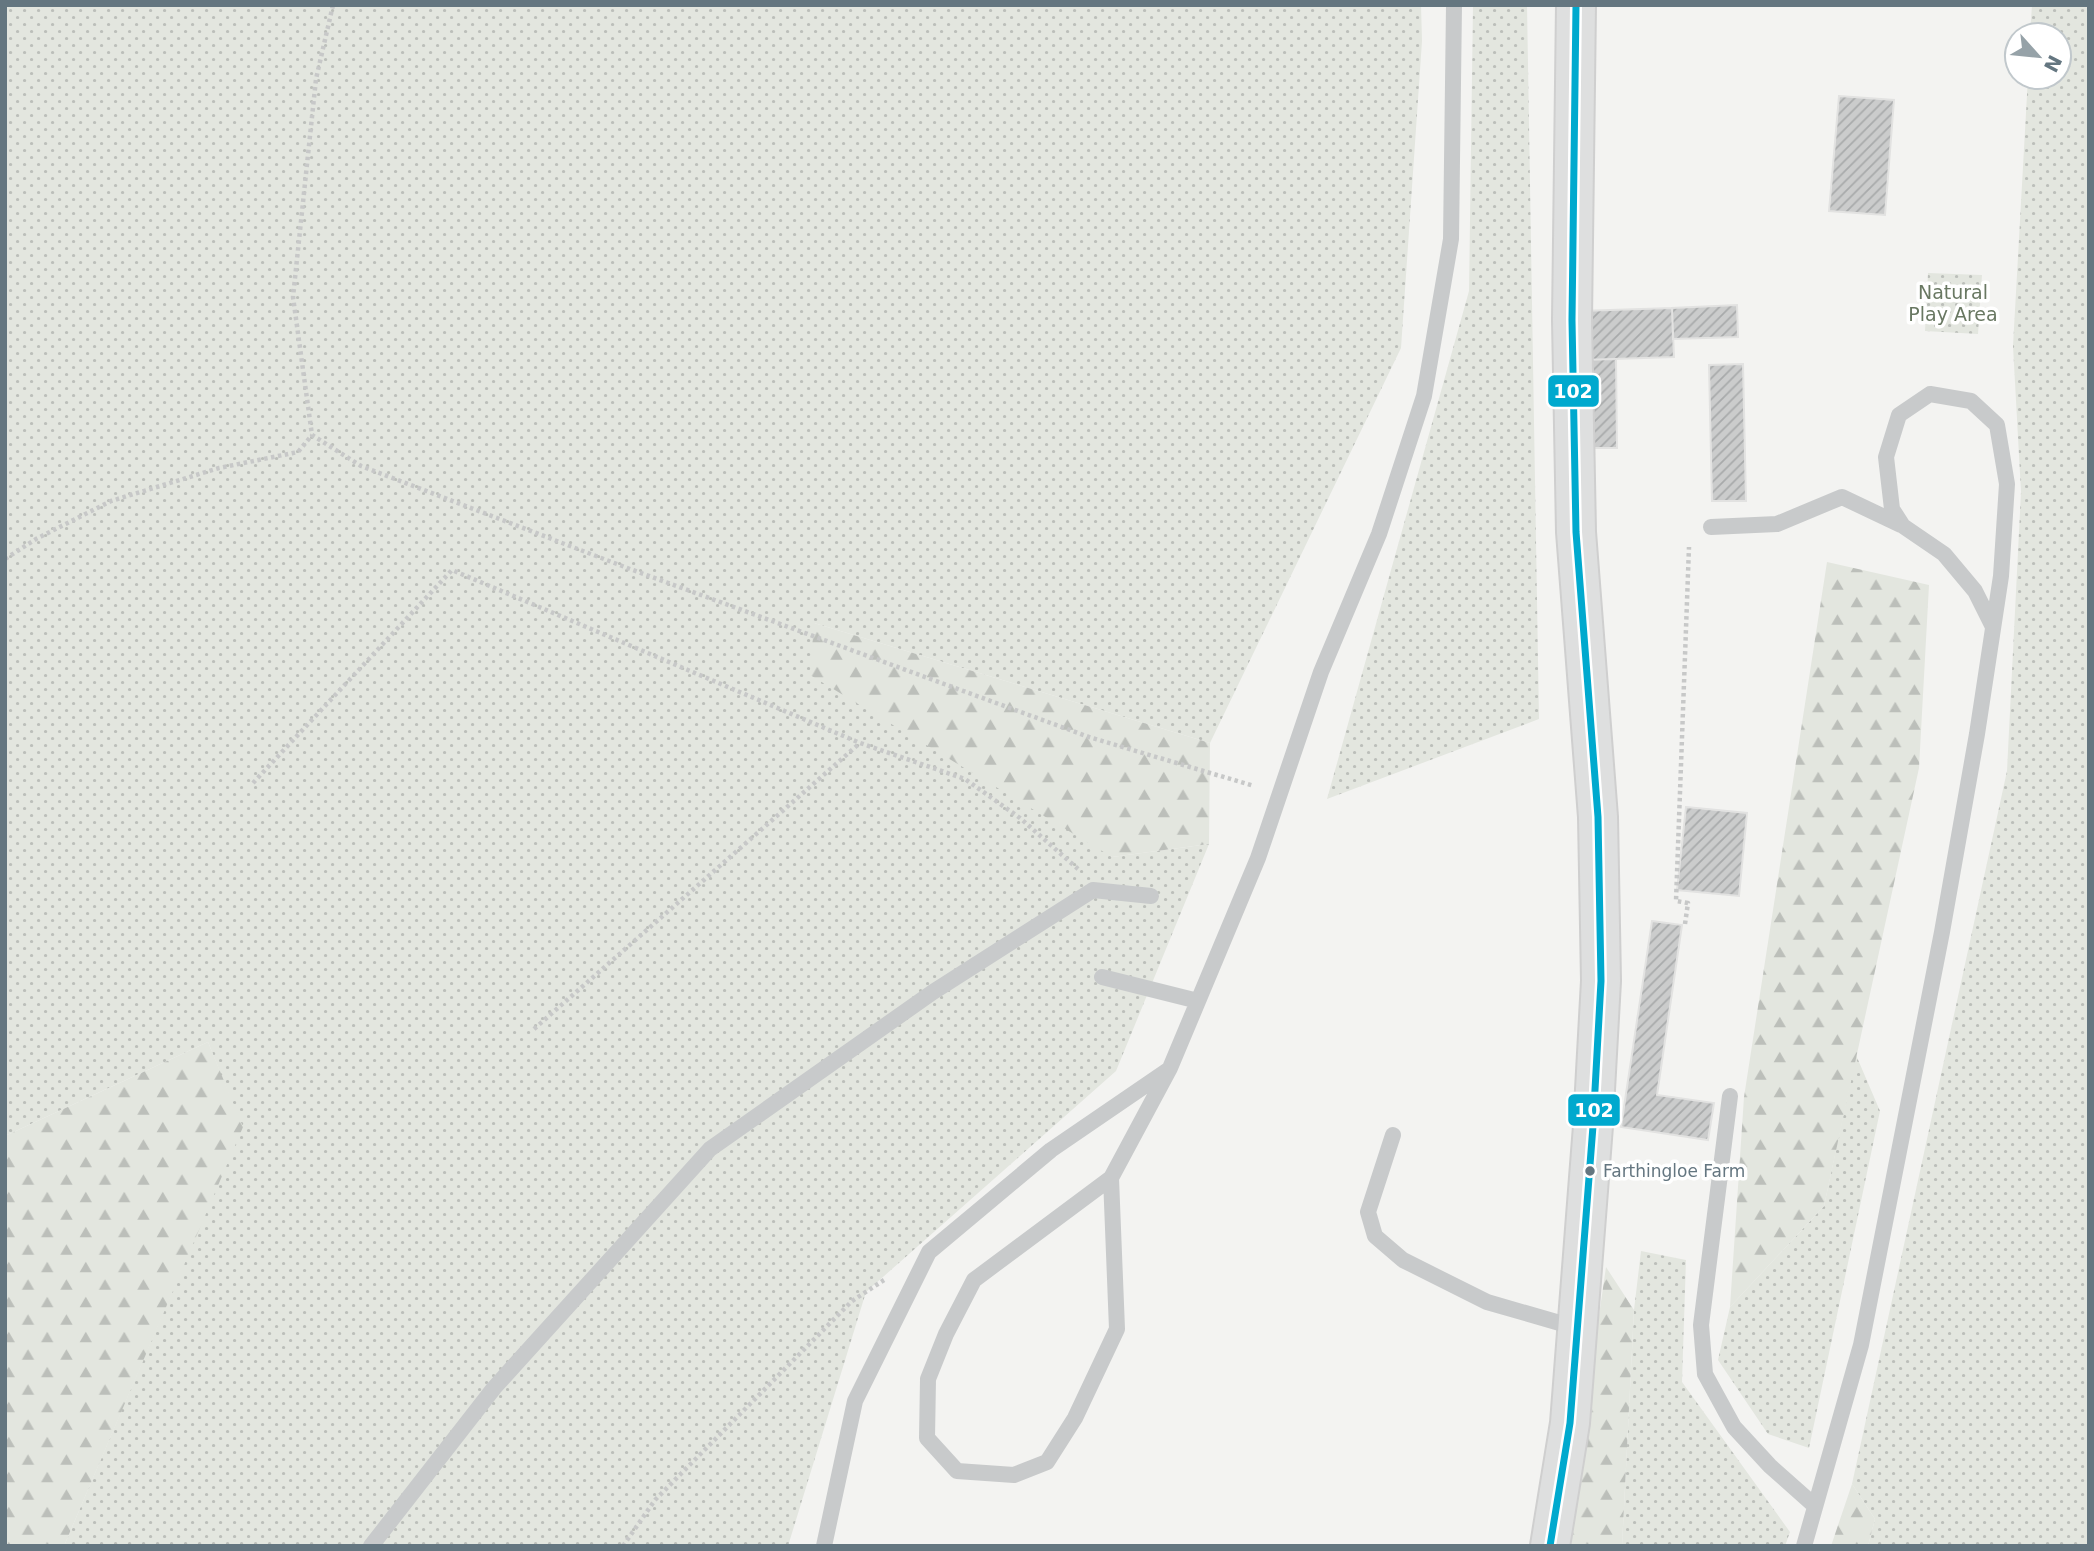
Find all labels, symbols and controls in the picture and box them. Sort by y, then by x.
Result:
north arrow [2003,21,2073,91]
text: N [2040,52,2067,76]
park label: Natural Play Area [1908,281,1998,325]
line badge: 102 [1547,374,1600,408]
text: 102 [1553,380,1593,402]
line badge: 102 [1567,1093,1621,1127]
text: 102 [1574,1099,1614,1121]
place label: Farthingloe Farm [1603,1161,1745,1181]
marker: Farthingloe Farm [1583,1164,1597,1178]

